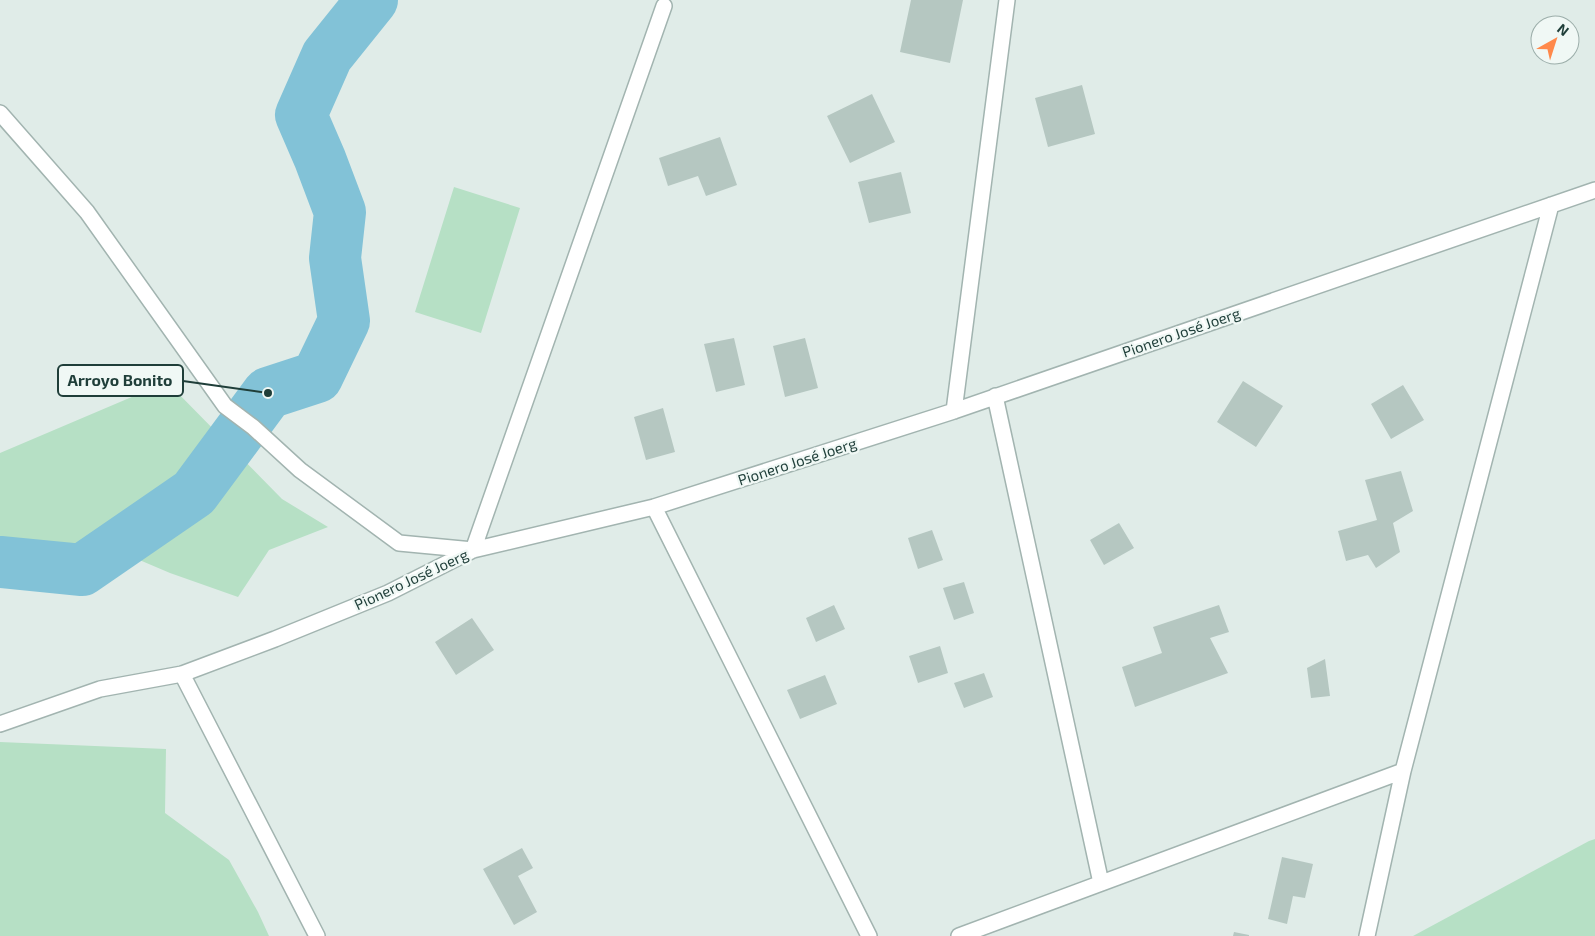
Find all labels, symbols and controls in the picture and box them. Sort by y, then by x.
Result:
north arrow [1530,15,1580,65]
text: N [1554,20,1573,39]
street label: Pionero José Joerg [1120,303,1243,361]
callout: Arroyo Bonito [58,365,183,396]
text: Arroyo Bonito [68,370,172,390]
street label: Pionero José Joerg [735,433,859,489]
street label: Pionero José Joerg [351,544,471,613]

